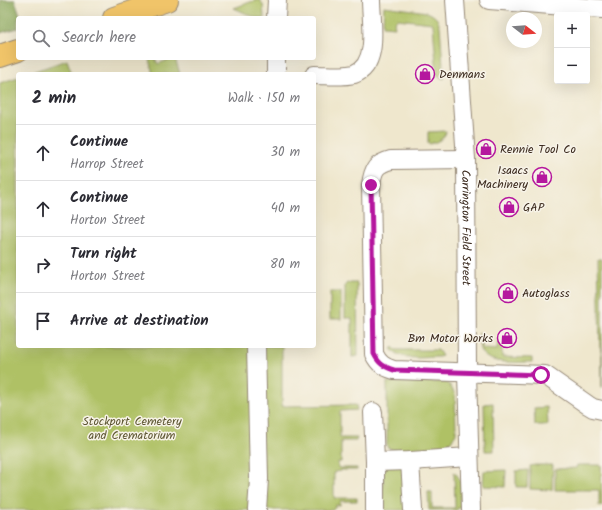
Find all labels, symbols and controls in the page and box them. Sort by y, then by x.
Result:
north arrow [506,12,542,48]
map controls [554,12,590,84]
button: + [554,12,590,48]
search box [16,16,316,60]
text: Search here [62,26,136,50]
icon: search [30,27,52,49]
button: − [554,48,590,84]
shop icon: Denmans [414,63,436,85]
place label: Denmans [439,65,485,84]
text: 2 min [32,85,76,112]
text: Walk · 150 m [228,88,300,109]
text: Continue [70,130,128,154]
shop icon: Rennie Tool Co [475,138,497,160]
place label: Rennie Tool Co [500,140,576,159]
icon: ahead [32,142,54,164]
text: 30 m [271,142,300,163]
text: Harrop Street [70,154,144,175]
place label: Isaacs Machinery [477,161,528,194]
shop icon: Isaacs Machinery [531,166,553,188]
street label: Carrington Field Street [456,170,476,286]
route end [362,176,380,194]
text: Continue [70,186,128,210]
shop icon: GAP [498,196,520,218]
icon: ahead [32,198,54,220]
text: 40 m [271,198,300,219]
place label: GAP [523,198,545,217]
text: Horton Street [70,210,145,231]
text: Turn right [70,242,137,266]
icon: right [32,254,54,276]
text: 80 m [270,254,300,275]
text: Horton Street [70,266,145,287]
shop icon: Autoglass [497,282,519,304]
place label: Autoglass [522,284,570,303]
text: Arrive at destination [70,309,209,333]
icon: arrive [32,310,54,332]
shop icon: Bm Motor Works [496,327,518,349]
place label: Bm Motor Works [408,329,493,348]
route start [532,366,550,384]
park label: Stockport Cemetery and Crematorium [82,412,182,445]

